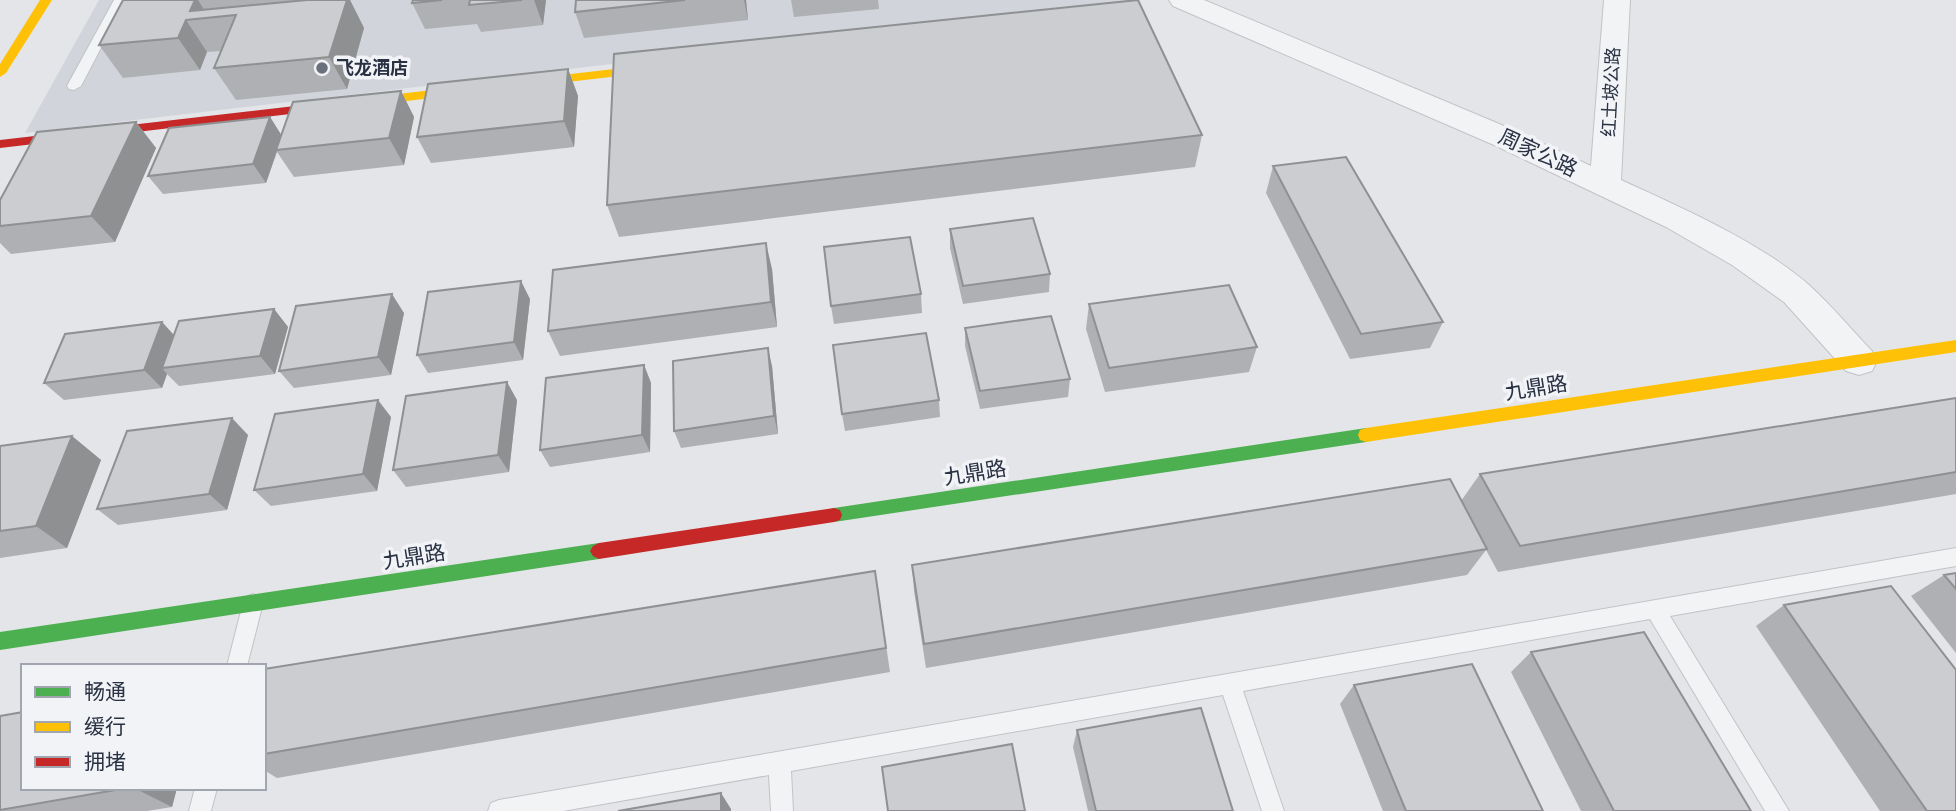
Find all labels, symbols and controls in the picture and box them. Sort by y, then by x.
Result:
street label: 红土坡公路 [1596,46,1626,138]
place label: 飞龙酒店 [336,55,408,81]
marker: 飞龙酒店 [314,60,330,76]
street label: 周家公路 [1494,122,1582,184]
street label: 九鼎路 [1503,368,1569,408]
street label: 九鼎路 [942,453,1008,493]
street label: 九鼎路 [381,537,447,577]
legend [21,664,266,790]
text: 畅通 [84,677,126,707]
text: 缓行 [84,712,126,742]
text: 拥堵 [84,747,126,777]

